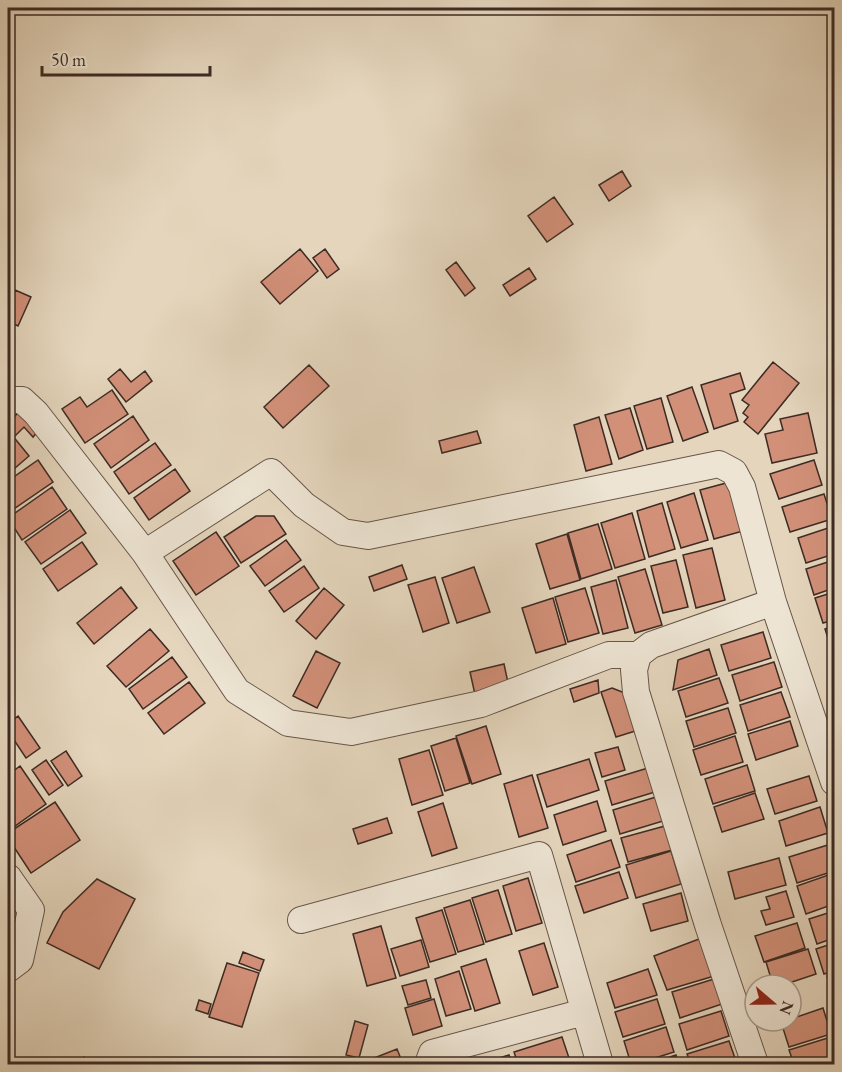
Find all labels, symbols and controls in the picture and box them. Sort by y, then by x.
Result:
scale bar [42,39,210,77]
text: 50 m [51,48,86,71]
north arrow [743,973,803,1033]
text: N [775,998,799,1018]

